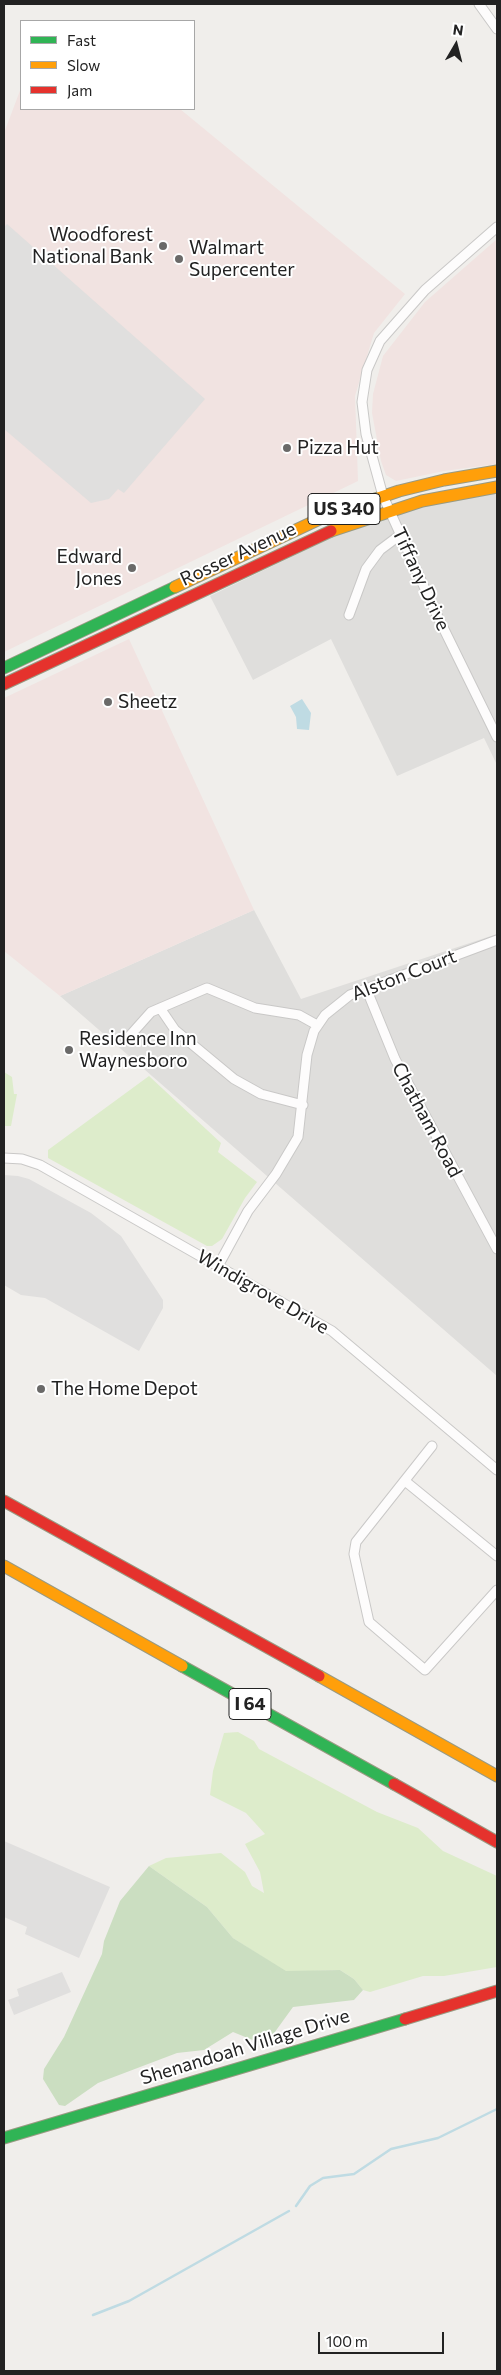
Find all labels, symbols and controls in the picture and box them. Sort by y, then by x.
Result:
legend [20,20,195,110]
north arrow [431,20,481,70]
text: N [452,21,465,39]
text: Fast [67,31,96,49]
text: Slow [67,56,100,74]
text: Jam [67,81,92,99]
place label: Woodforest National Bank [32,224,153,268]
place label: Walmart Supercenter [189,237,295,281]
marker: Woodforest National Bank [157,240,169,252]
marker: Walmart Supercenter [173,253,185,265]
place label: Pizza Hut [297,437,379,459]
marker: Pizza Hut [281,442,293,454]
road number: US 340 [308,494,380,524]
street label: Rosser Avenue [176,517,300,591]
street label: Tiffany Drive [387,524,455,634]
place label: Edward Jones [57,546,122,590]
marker: Edward Jones [126,562,138,574]
place label: Sheetz [118,691,177,713]
marker: Sheetz [102,696,114,708]
street label: Alston Court [348,945,460,1005]
place label: Residence Inn Waynesboro [79,1028,197,1072]
marker: Residence Inn Waynesboro [63,1044,75,1056]
street label: Chatham Road [387,1059,467,1181]
street label: Windigrove Drive [193,1245,333,1339]
place label: The Home Depot [51,1378,198,1400]
marker: The Home Depot [35,1383,47,1395]
road number: I 64 [229,1688,271,1720]
street label: Shenandoah Village Drive [138,2004,352,2090]
scale bar [321,2322,447,2354]
text: 100 m [326,2332,368,2350]

